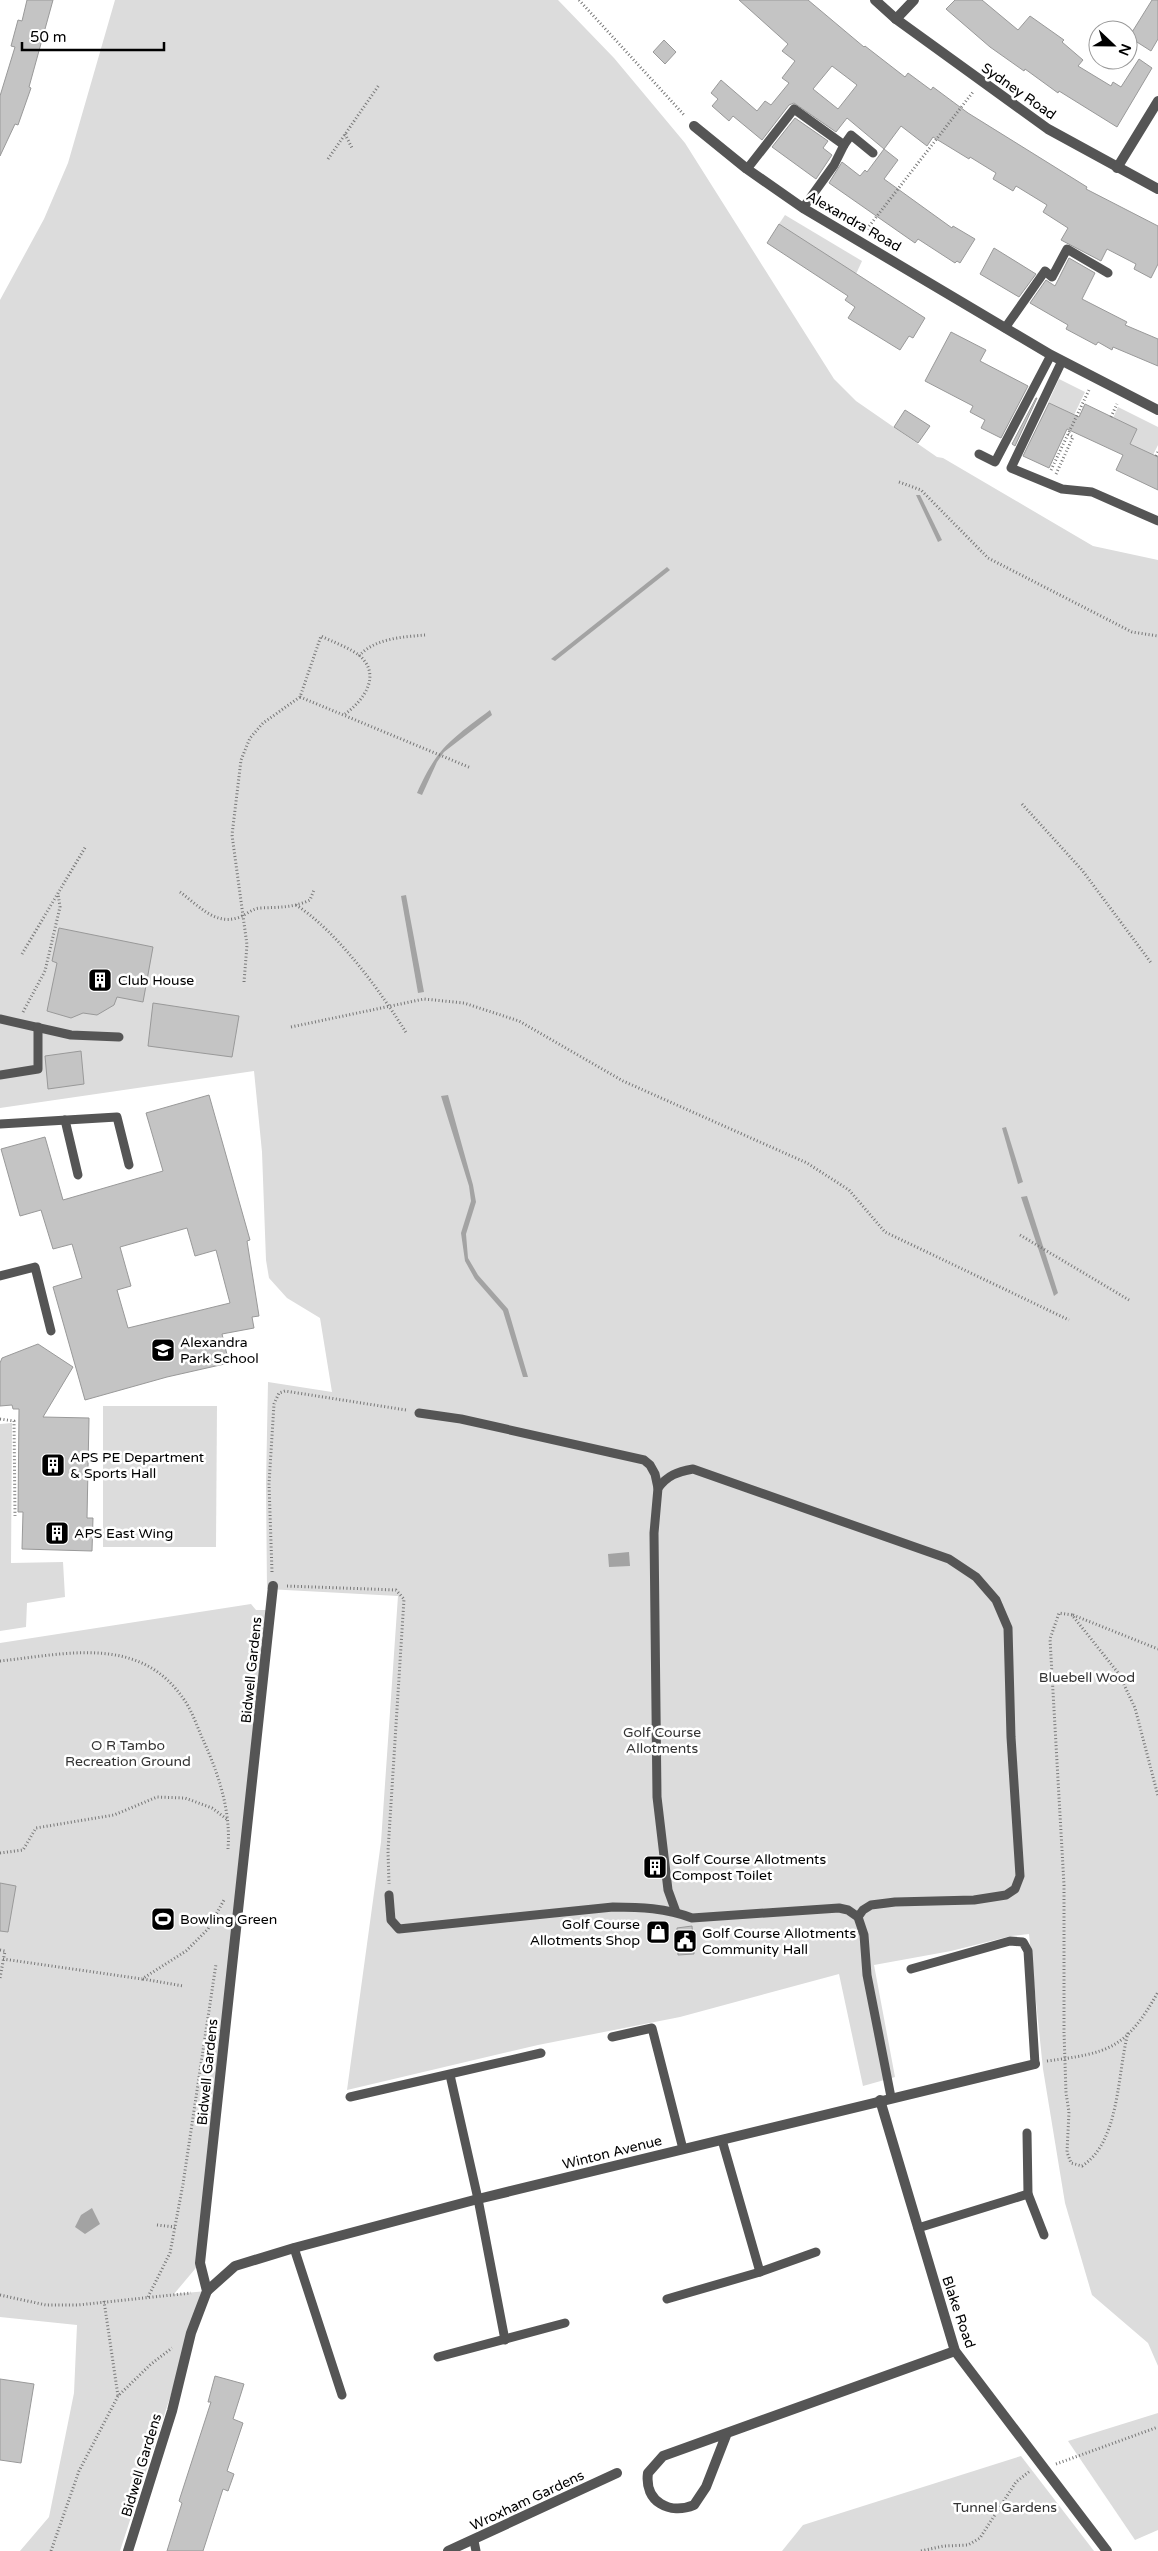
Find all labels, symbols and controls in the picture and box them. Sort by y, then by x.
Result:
scale bar [22,20,165,52]
north arrow [1088,20,1138,70]
text: 50 m [30,28,67,46]
text: N [1115,41,1135,58]
street label: Sydney Road [978,59,1059,123]
street label: Alexandra Road [803,187,904,255]
building icon: Club House [87,967,113,993]
place label: Club House [118,972,194,989]
place label: Alexandra Park School [180,1334,259,1367]
school or university icon: Alexandra Park School [150,1337,176,1363]
place label: APS PE Department & Sports Hall [70,1449,205,1482]
building icon: APS PE Department & Sports Hall [40,1452,66,1478]
building icon: APS East Wing [44,1520,70,1546]
place label: APS East Wing [74,1525,173,1542]
street label: Bidwell Gardens [237,1616,266,1724]
park label: Bluebell Wood [1039,1669,1135,1686]
park label: Golf Course Allotments [623,1724,701,1757]
park label: O R Tambo Recreation Ground [65,1737,191,1770]
place label: Golf Course Allotments Compost Toilet [672,1851,826,1884]
building icon: Golf Course Allotments Compost Toilet [642,1854,668,1880]
sports icon: Bowling Green [150,1906,176,1932]
place label: Bowling Green [180,1911,277,1928]
place label: Golf Course Allotments Shop [530,1916,640,1949]
shop icon: Golf Course Allotments Shop [645,1919,671,1945]
place label: Golf Course Allotments Community Hall [702,1925,856,1958]
public building icon: Golf Course Allotments Community Hall [672,1928,698,1954]
street label: Bidwell Gardens [193,2018,222,2126]
street label: Winton Avenue [561,2132,664,2173]
street label: Blake Road [938,2274,979,2350]
street label: Bidwell Gardens [118,2411,165,2519]
street label: Wroxham Gardens [468,2466,587,2534]
park label: Tunnel Gardens [953,2499,1057,2516]

